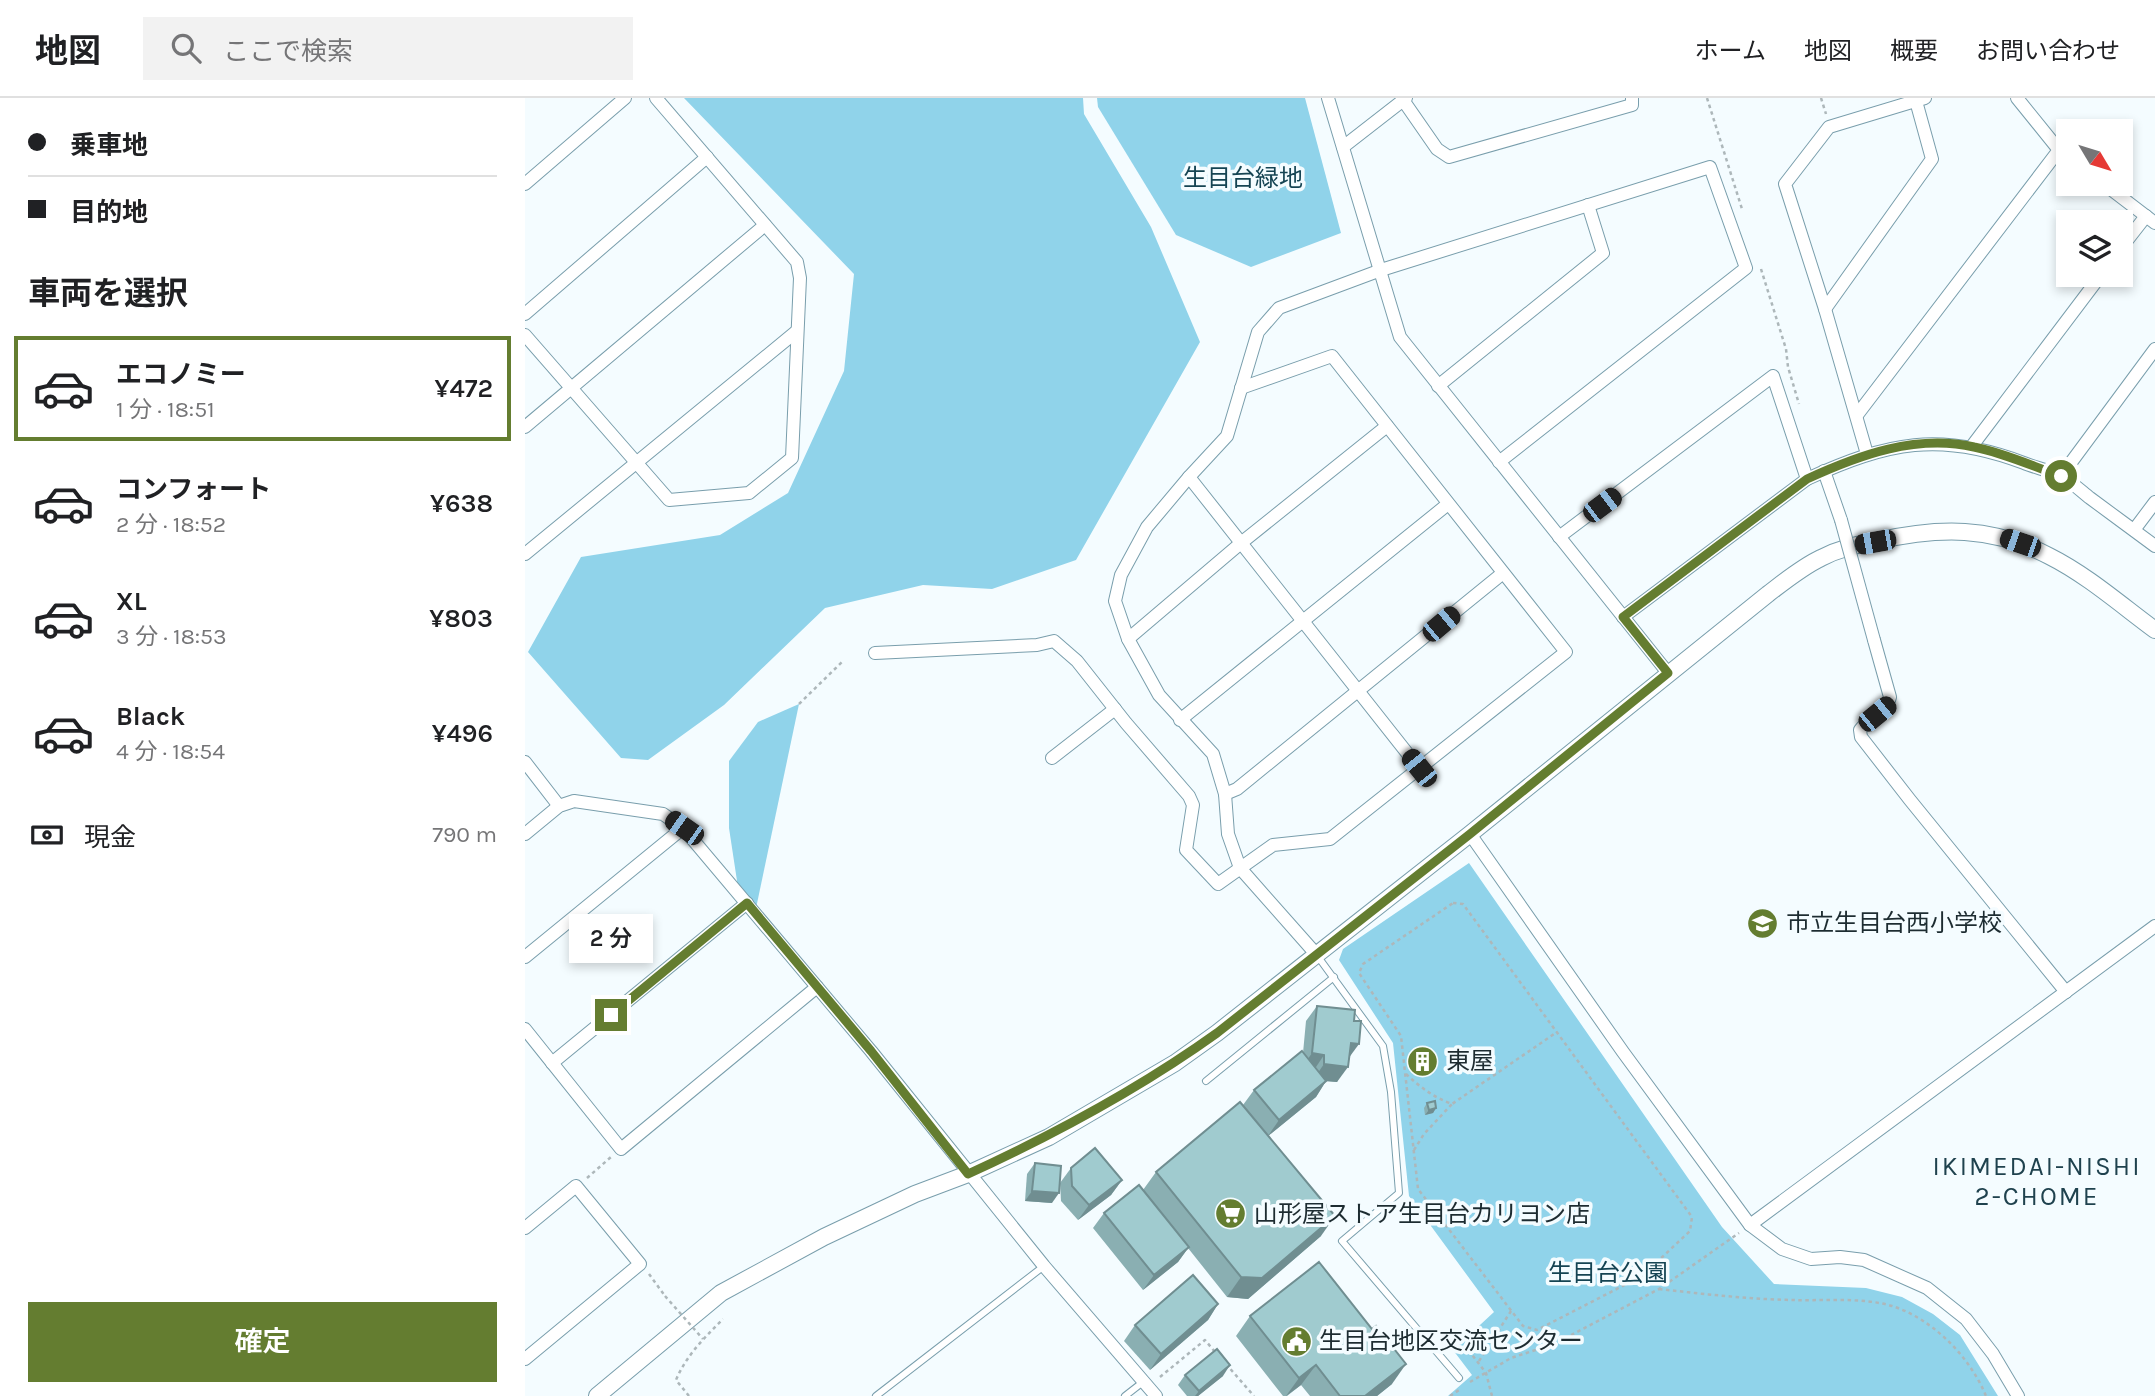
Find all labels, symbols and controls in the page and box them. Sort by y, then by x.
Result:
search box [143,17,633,80]
icon: search [167,29,205,67]
text: 地図 [35,32,101,70]
text: ここで検索 [223,36,353,67]
text: ホーム [1695,37,1766,65]
text: 地図 [1804,37,1852,65]
text: 概要 [1890,37,1938,65]
text: お問い合わせ [1976,37,2120,65]
north arrow [2056,119,2133,196]
map controls [2056,119,2133,287]
text: 乗車地 [70,130,148,161]
park label: 生目台緑地 [1183,164,1303,192]
text: 目的地 [70,197,148,228]
button: layers [2056,210,2133,287]
text: 車両を選択 [28,275,188,312]
icon: car [32,357,95,420]
text: エコノミー [116,359,246,390]
text: ¥472 [435,373,493,404]
text: 1 分 · 18:51 [116,396,215,423]
route start [2045,460,2077,492]
icon: car [32,472,95,535]
text: コンフォート [116,474,271,505]
car [1579,484,1626,526]
text: ¥638 [430,488,493,519]
text: 2 分 · 18:52 [116,511,226,538]
car [1997,526,2044,560]
car [1853,528,1898,556]
text: XL [116,586,147,617]
icon: car [32,587,95,650]
car [1419,602,1464,646]
text: ¥803 [429,603,493,634]
text: 3 分 · 18:53 [116,623,227,650]
car [1855,693,1900,735]
text: Black [116,701,185,732]
icon: car [32,702,95,765]
text: ¥496 [432,718,493,749]
text: 4 分 · 18:54 [116,738,225,765]
car [1398,745,1441,791]
car [661,807,708,849]
icon: cash [28,816,66,854]
text: 790 m [432,821,497,848]
text: 現金 [84,822,136,853]
school or university icon: 市立生目台西小学校 [1746,906,1780,940]
place label: 市立生目台西小学校 [1786,909,2002,937]
callout: 2 分 [569,914,653,962]
text: 2 分 [590,925,632,952]
route end [595,999,627,1031]
building icon: 東屋 [1406,1044,1440,1078]
place label: 東屋 [1446,1047,1494,1075]
district label: IKIMEDAI-NISHI 2-CHOME [1933,1151,2141,1212]
supermarket icon: 山形屋ストア生目台カリヨン店 [1214,1197,1248,1231]
place label: 山形屋ストア生目台カリヨン店 [1254,1200,1590,1228]
park label: 生目台公園 [1548,1259,1668,1287]
button: 確定 [28,1302,497,1382]
public building icon: 生目台地区交流センター [1279,1324,1313,1358]
place label: 生目台地区交流センター [1319,1327,1583,1355]

